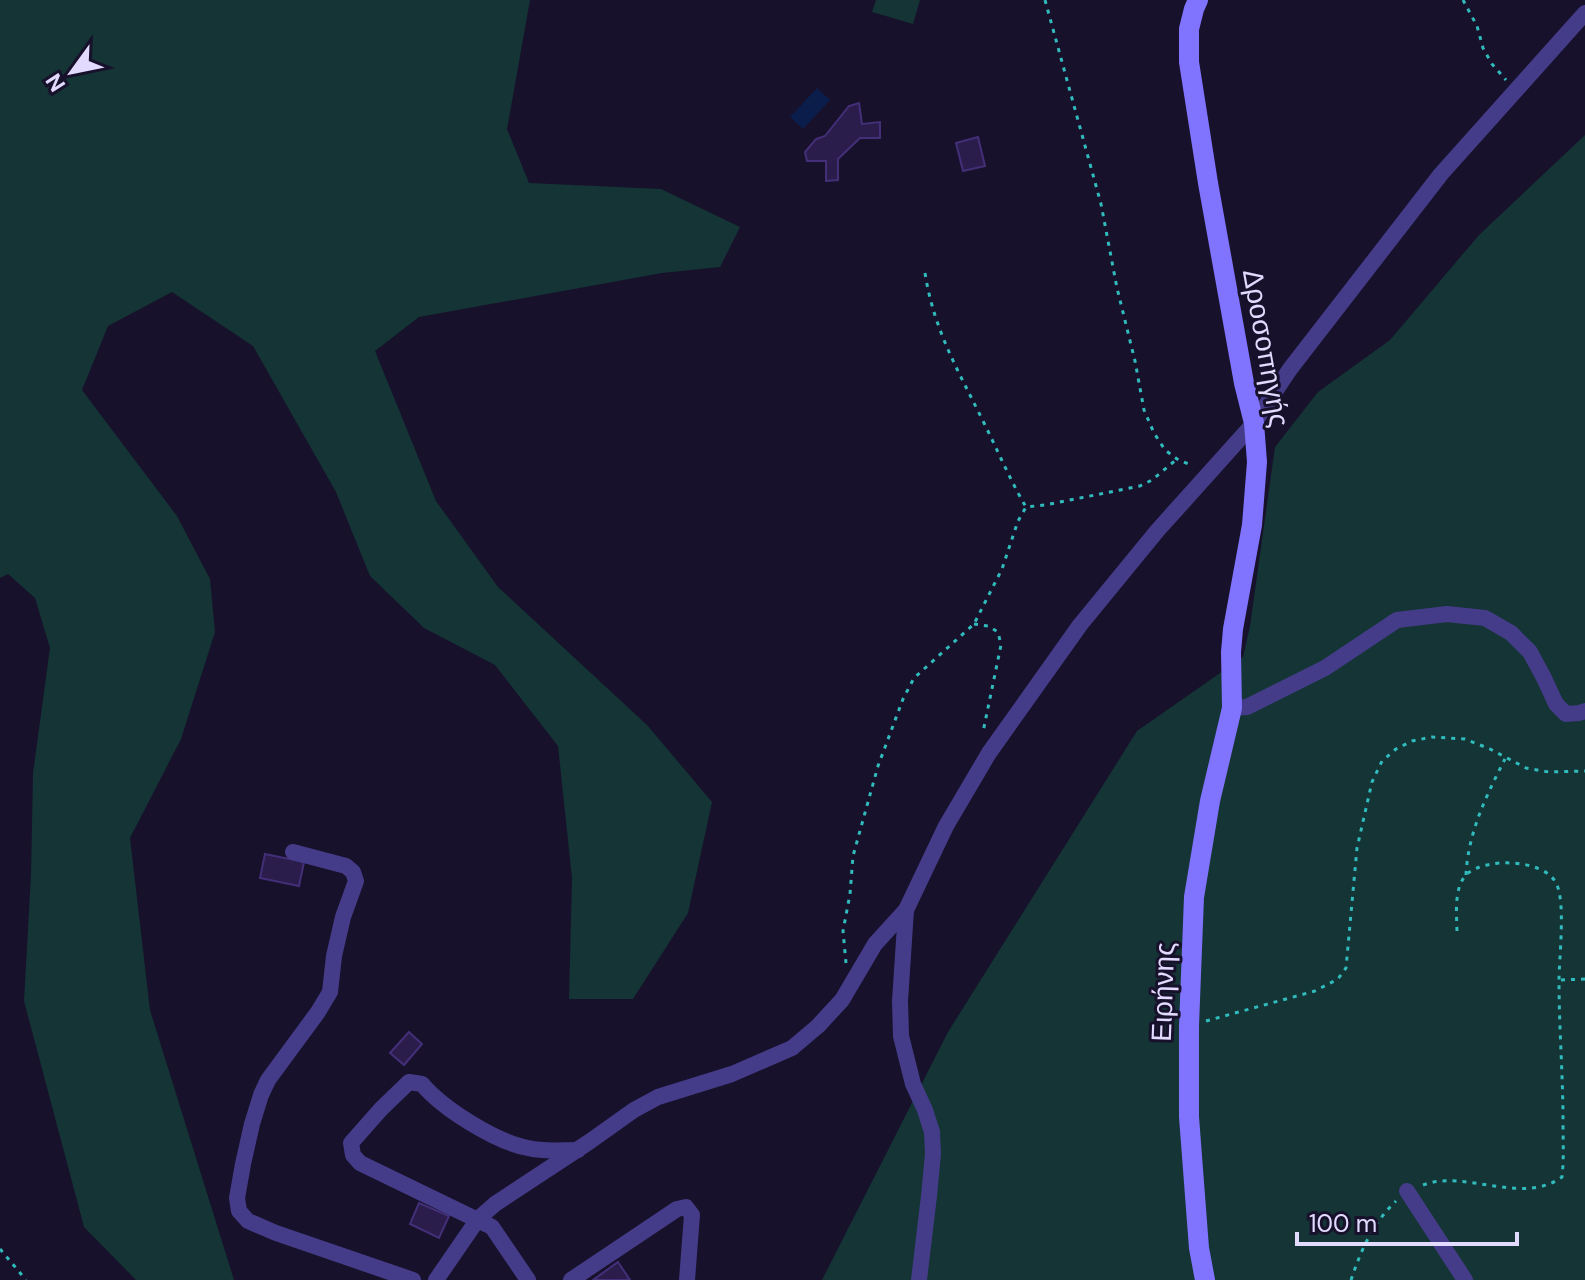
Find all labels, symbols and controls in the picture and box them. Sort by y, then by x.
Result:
north arrow [32,32,112,112]
text: N [39,68,72,97]
street label: Δροσοπηγής [1234,266,1298,430]
street label: Ειρήνης [1143,942,1183,1042]
scale bar [1297,1196,1517,1246]
text: 100 m [1309,1208,1377,1239]

